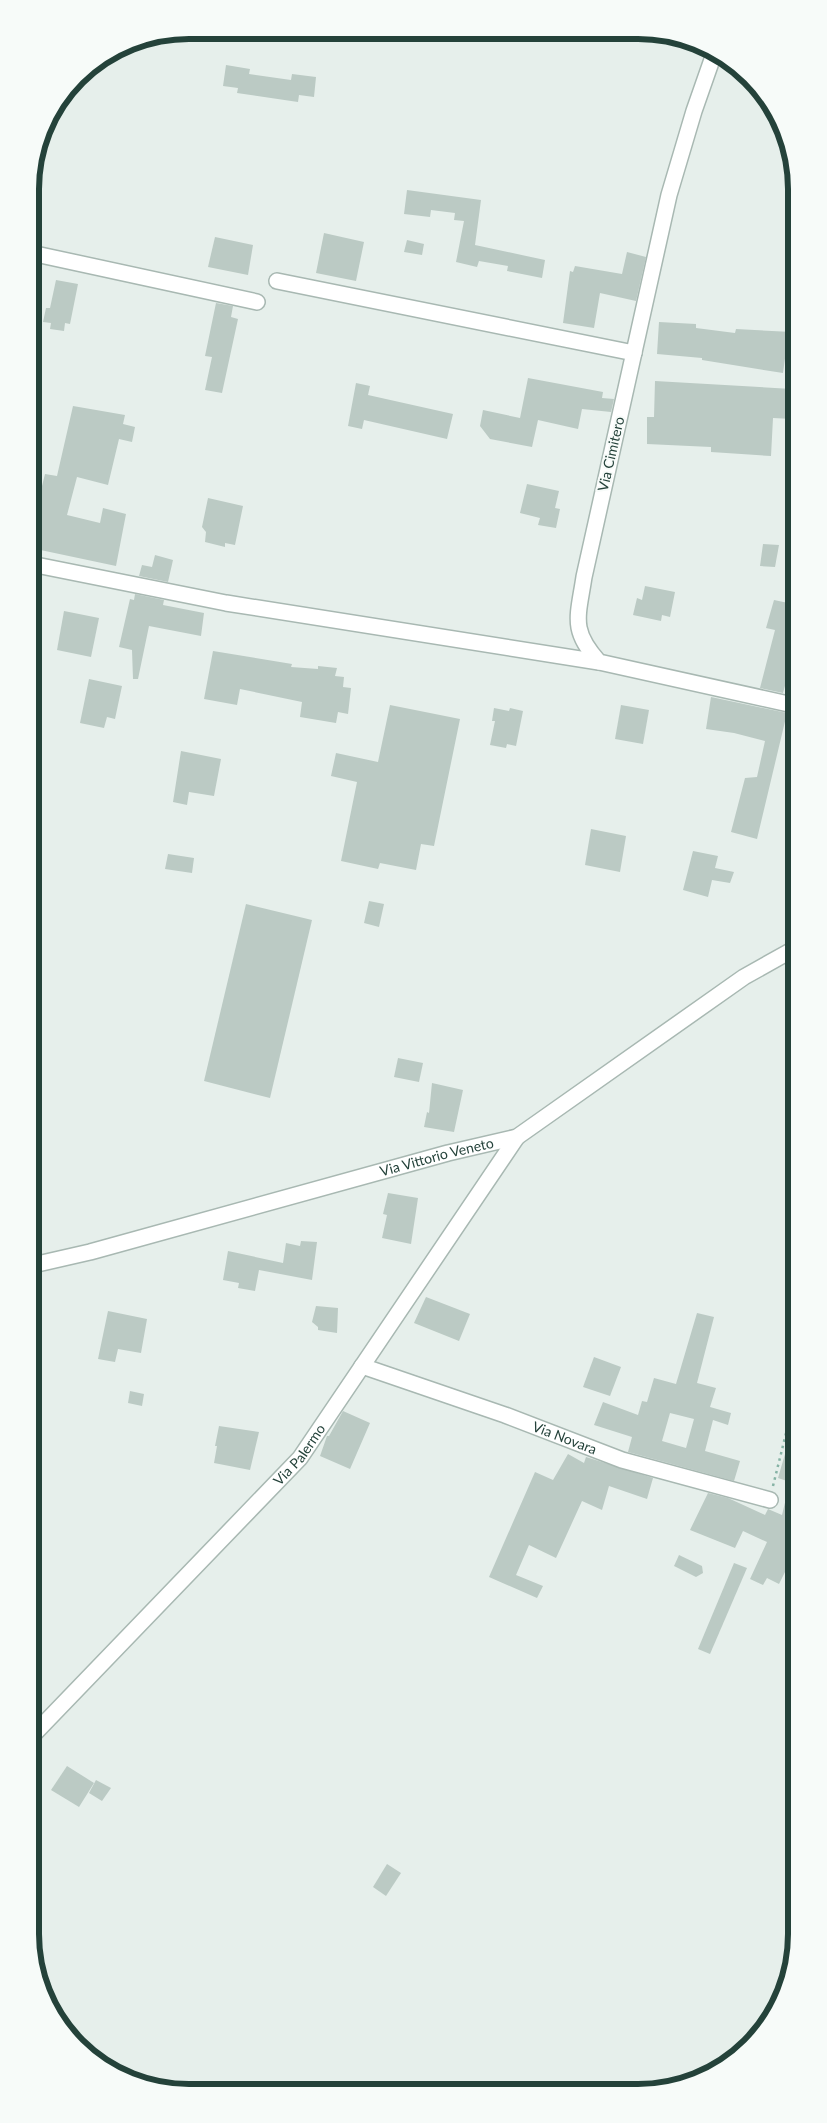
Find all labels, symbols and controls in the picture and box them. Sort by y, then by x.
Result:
street label: Via Cimitero [594,415,627,493]
street label: Via Vittorio Veneto [378,1134,495,1179]
street label: Via Novara [530,1417,599,1458]
street label: Via Palermo [269,1421,329,1489]

